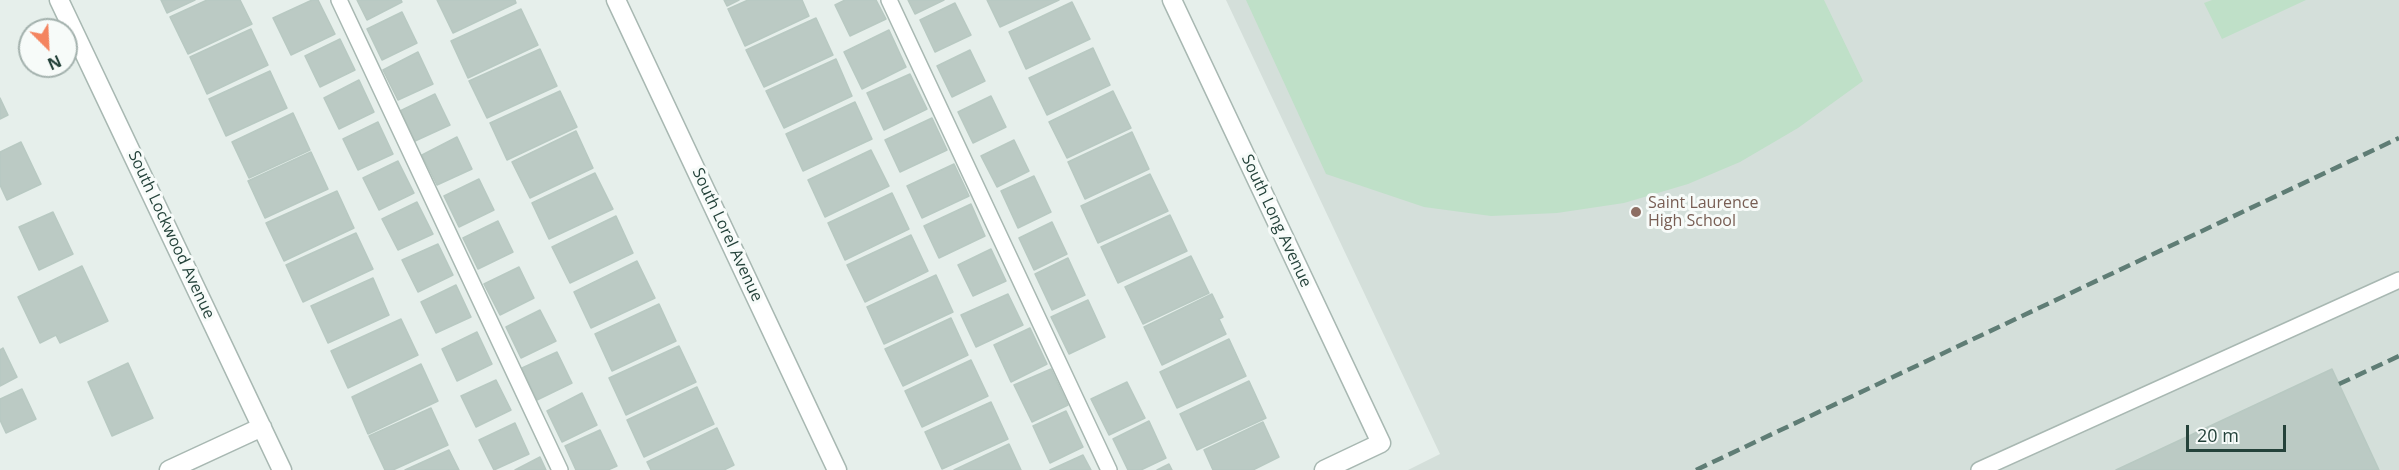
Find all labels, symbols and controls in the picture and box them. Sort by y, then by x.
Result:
north arrow [18,18,78,78]
text: N [44,50,65,75]
street label: South Lockwood Avenue [124,148,218,322]
street label: South Long Avenue [1237,152,1315,290]
street label: South Lorel Avenue [688,165,766,305]
place label: Saint Laurence High School [1648,193,1758,231]
marker: Saint Laurence High School [1629,205,1643,219]
scale bar [2189,413,2290,451]
text: 20 m [2197,423,2239,447]

